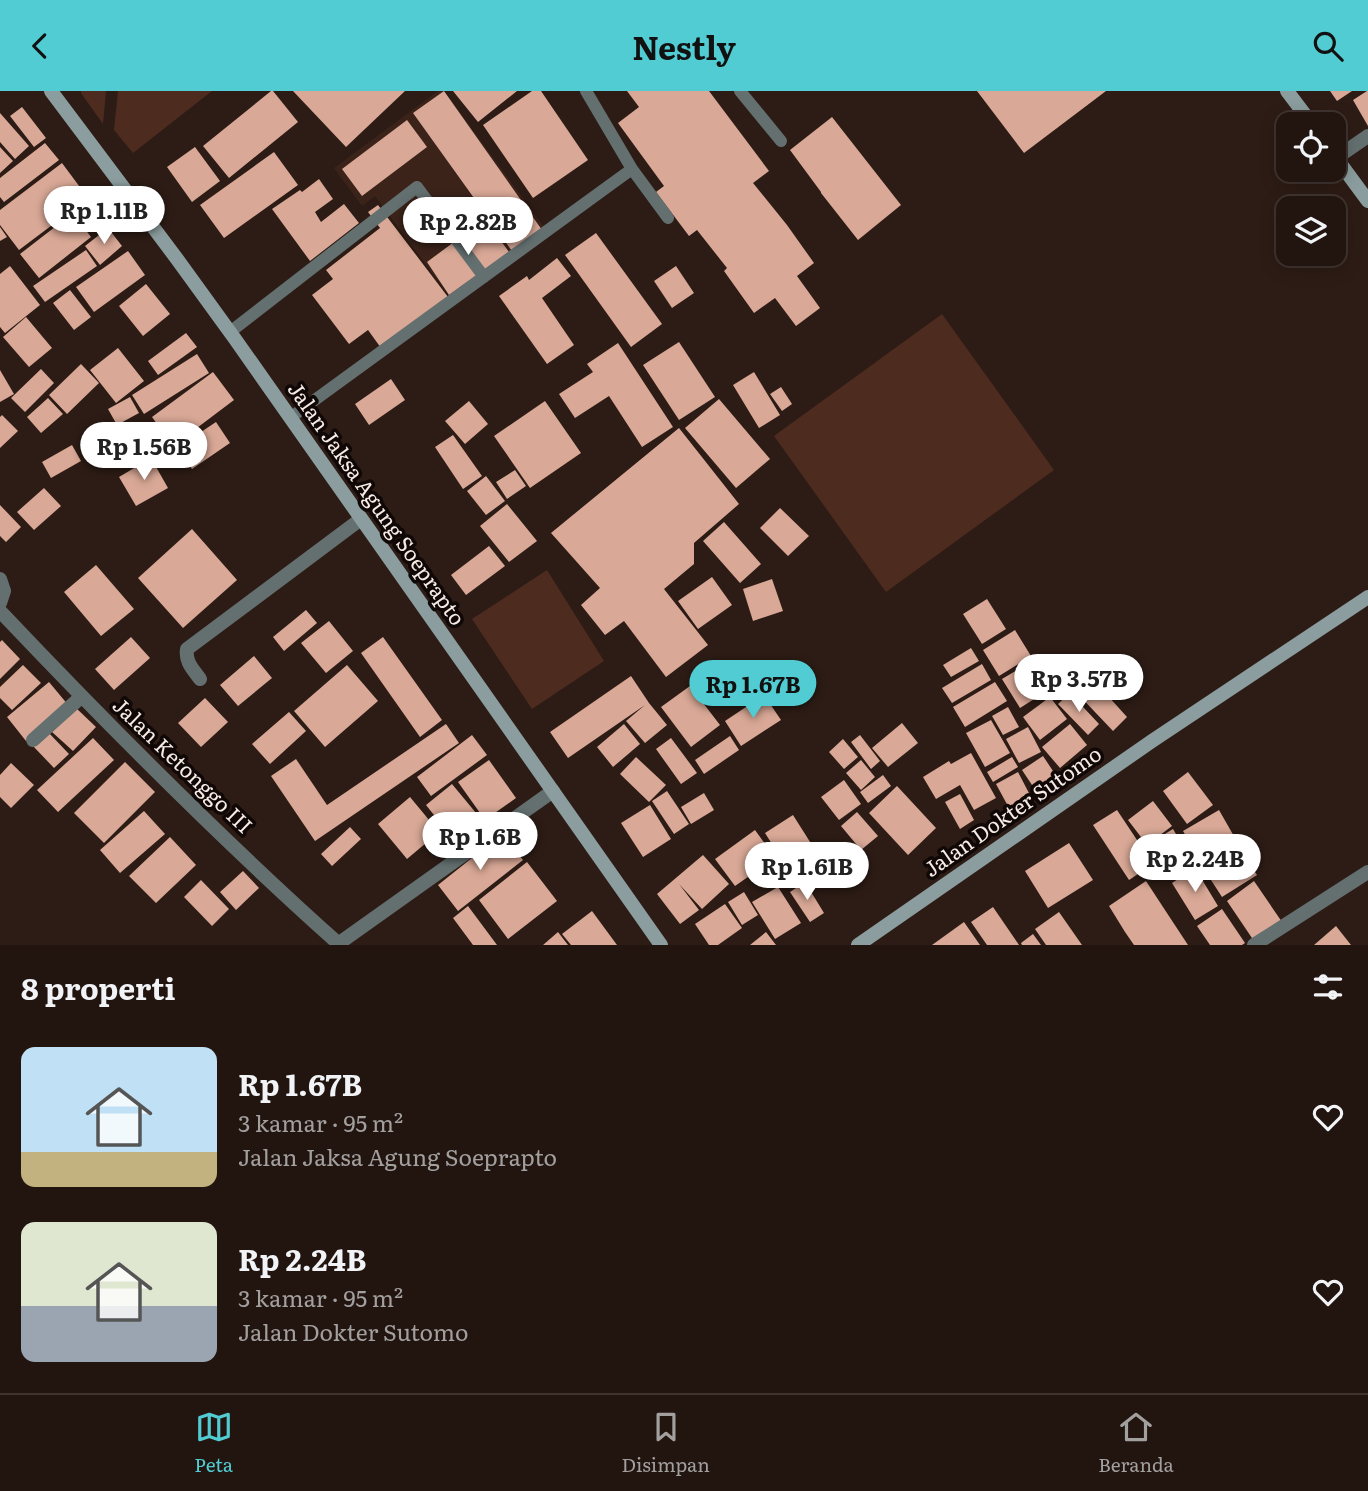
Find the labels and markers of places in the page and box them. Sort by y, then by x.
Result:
pin: Rp 1.11B [32,187,176,246]
pin: Rp 2.82B [396,197,540,257]
pin: Rp 1.56B [72,423,216,482]
pin: Rp 3.57B [1007,655,1151,714]
pin: Rp 1.67B [681,661,825,720]
pin: Rp 1.6B [415,813,545,872]
pin: Rp 2.24B [1123,835,1267,894]
pin: Rp 1.61B [735,843,879,902]

